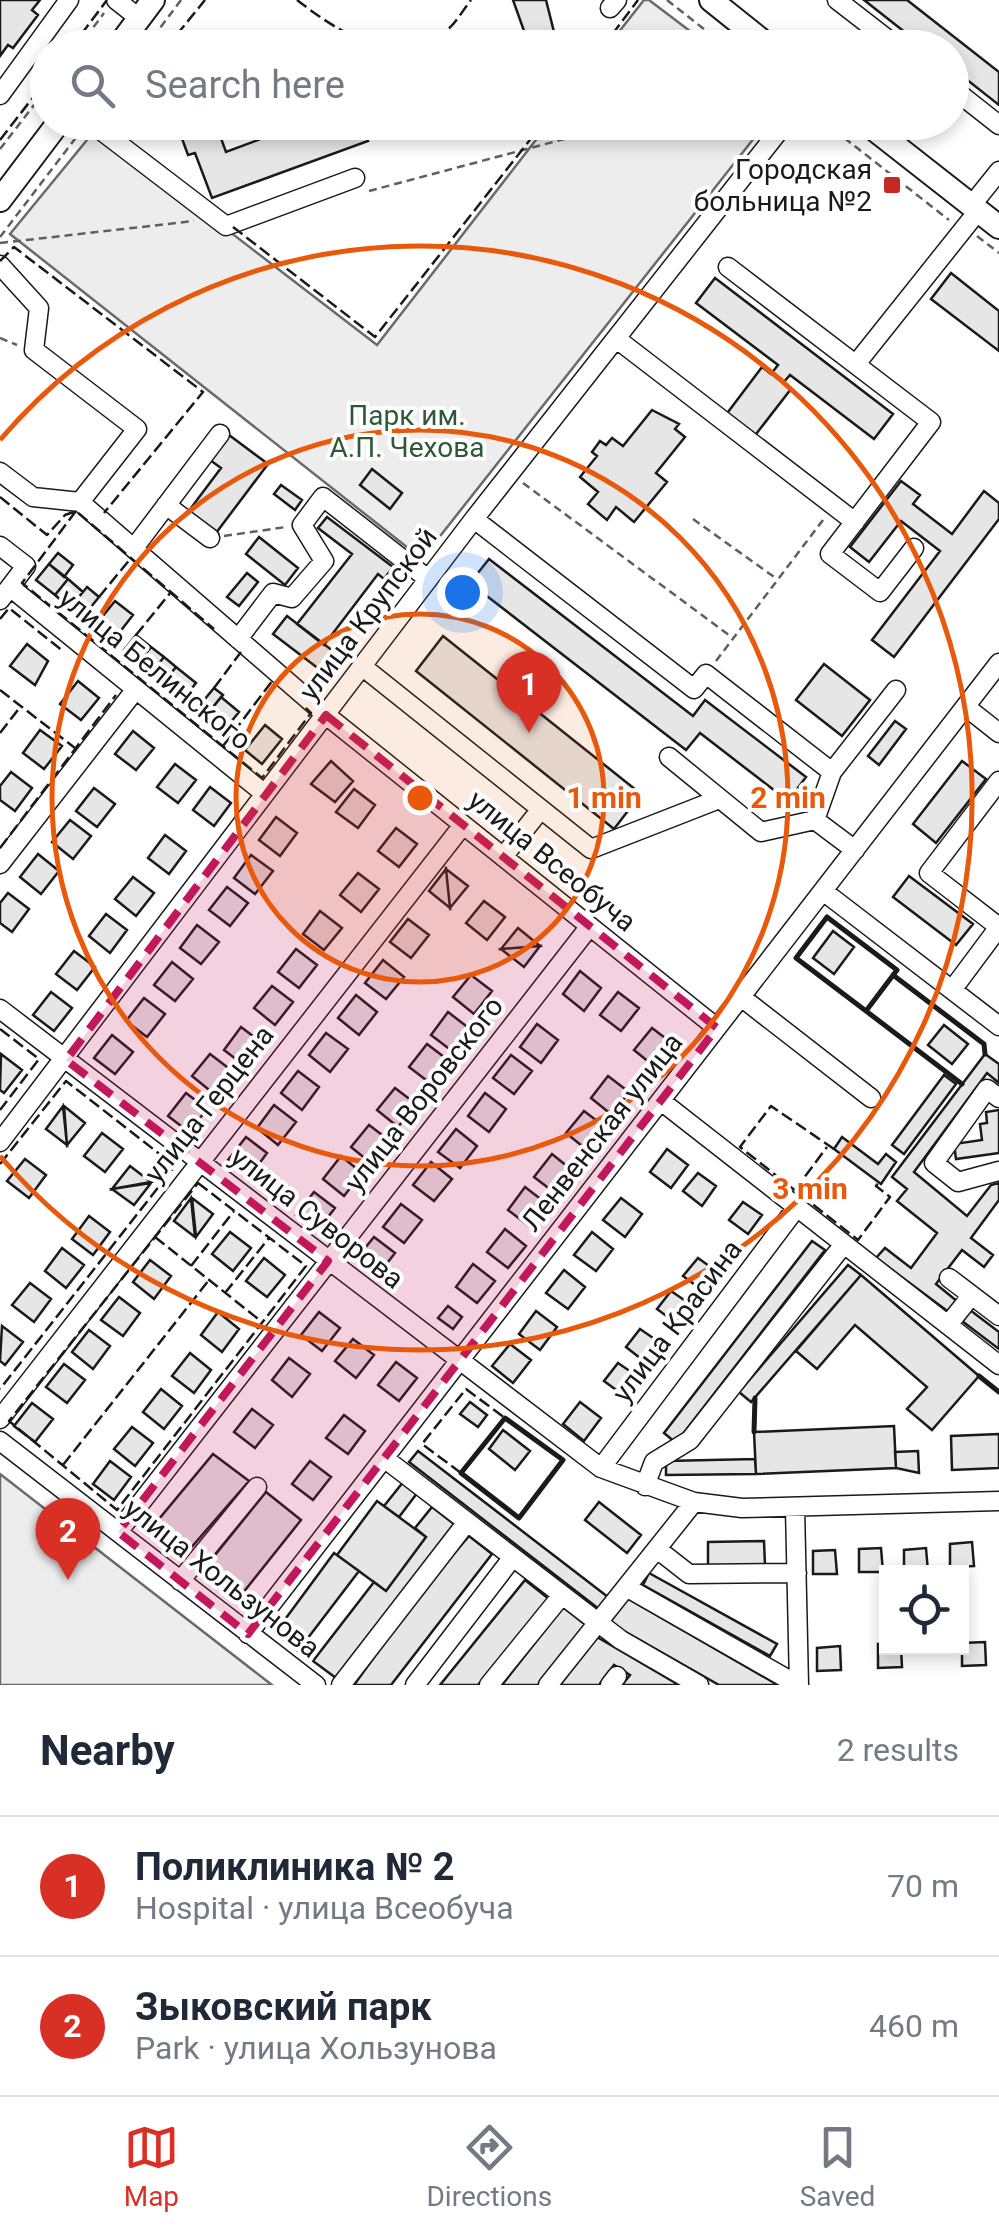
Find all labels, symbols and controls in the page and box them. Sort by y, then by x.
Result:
search box [30,30,969,140]
icon: search [65,58,120,113]
text: Search here [145,63,345,107]
place label: Городская больница №2 [694,153,872,218]
marker: Городская больница №2 [881,174,903,196]
park label: Парк им. А.П. Чехова [330,399,484,464]
street label: улица Крупской [292,521,444,707]
your location [437,567,488,618]
street label: улица Белинского [52,581,258,757]
pin: 1 [496,650,562,733]
centre of rings [402,780,438,816]
text: 1 min [566,780,642,815]
text: 2 min [750,780,826,815]
street label: улица Всеобуча [462,783,642,939]
street label: улица Воровского [338,990,510,1198]
street label: улица Герцена [137,1019,281,1189]
street label: Ленвенская улица [514,1026,690,1238]
street label: улица Суворова [224,1140,410,1296]
text: 3 min [772,1171,848,1206]
street label: улица Красина [605,1233,749,1409]
street label: улица Хользунова [118,1491,326,1665]
pin: 2 [36,1498,100,1580]
map controls [879,1565,969,1655]
button: locate [879,1565,969,1655]
text: Nearby [40,1726,175,1775]
text: 2 results [837,1731,959,1769]
text: Поликлиника № 2 [135,1845,455,1889]
text: 1 [63,1867,82,1905]
text: 70 m [887,1867,959,1905]
text: Hospital · улица Всеобуча [135,1889,514,1927]
text: Зыковский парк [135,1985,432,2029]
text: 2 [63,2007,82,2045]
text: 460 m [869,2007,959,2045]
text: Park · улица Хользунова [135,2029,497,2067]
tab: Map [124,2120,179,2213]
tab: Directions [426,2120,552,2213]
tab: Saved [800,2120,875,2213]

